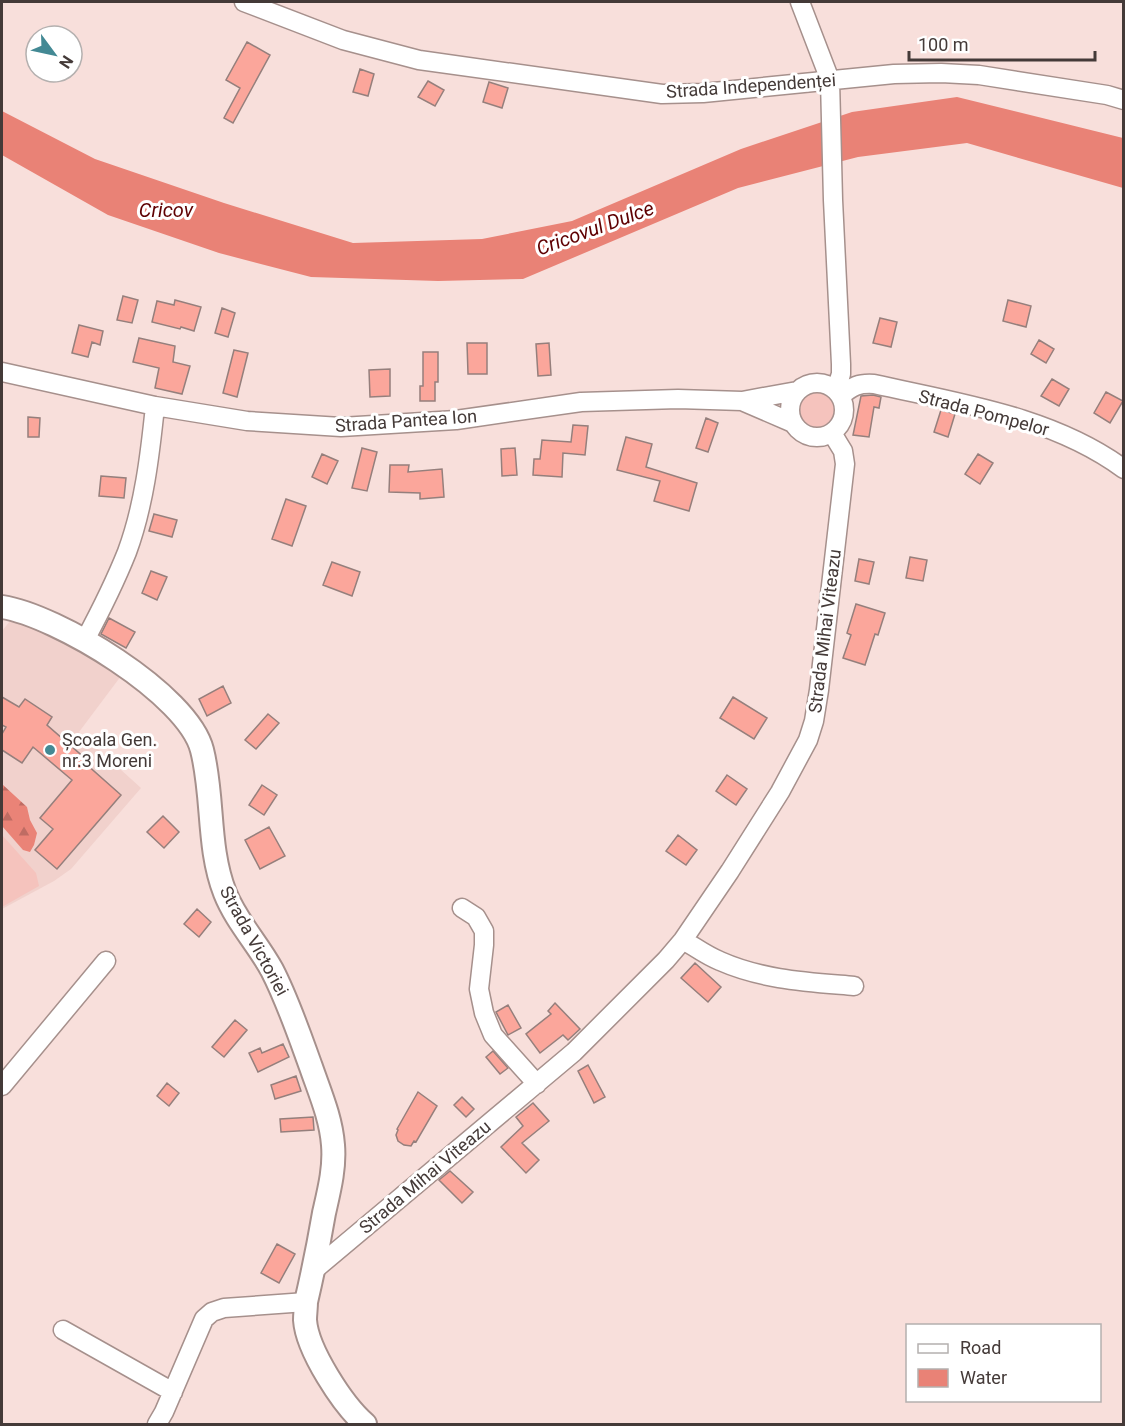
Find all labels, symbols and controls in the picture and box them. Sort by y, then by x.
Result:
north arrow [24,24,84,84]
scale bar [909,24,1095,62]
text: 100 m [918,34,969,55]
text: N [55,52,77,72]
street label: Strada Independenței [665,69,837,103]
water label: Cricovul Dulce [533,196,657,260]
water label: Cricov [139,198,194,222]
street label: Strada Pompelor [917,385,1052,440]
street label: Strada Pantea Ion [334,405,478,436]
street label: Strada Mihai Viteazu [804,548,845,714]
place label: Școala Gen. nr.3 Moreni [62,729,157,771]
marker: Școala Gen. nr.3 Moreni [43,743,57,757]
street label: Strada Victoriei [216,882,293,999]
street label: Strada Mihai Viteazu [355,1116,495,1238]
legend [906,1324,1101,1402]
text: Road [960,1337,1001,1358]
text: Water [960,1367,1007,1388]

